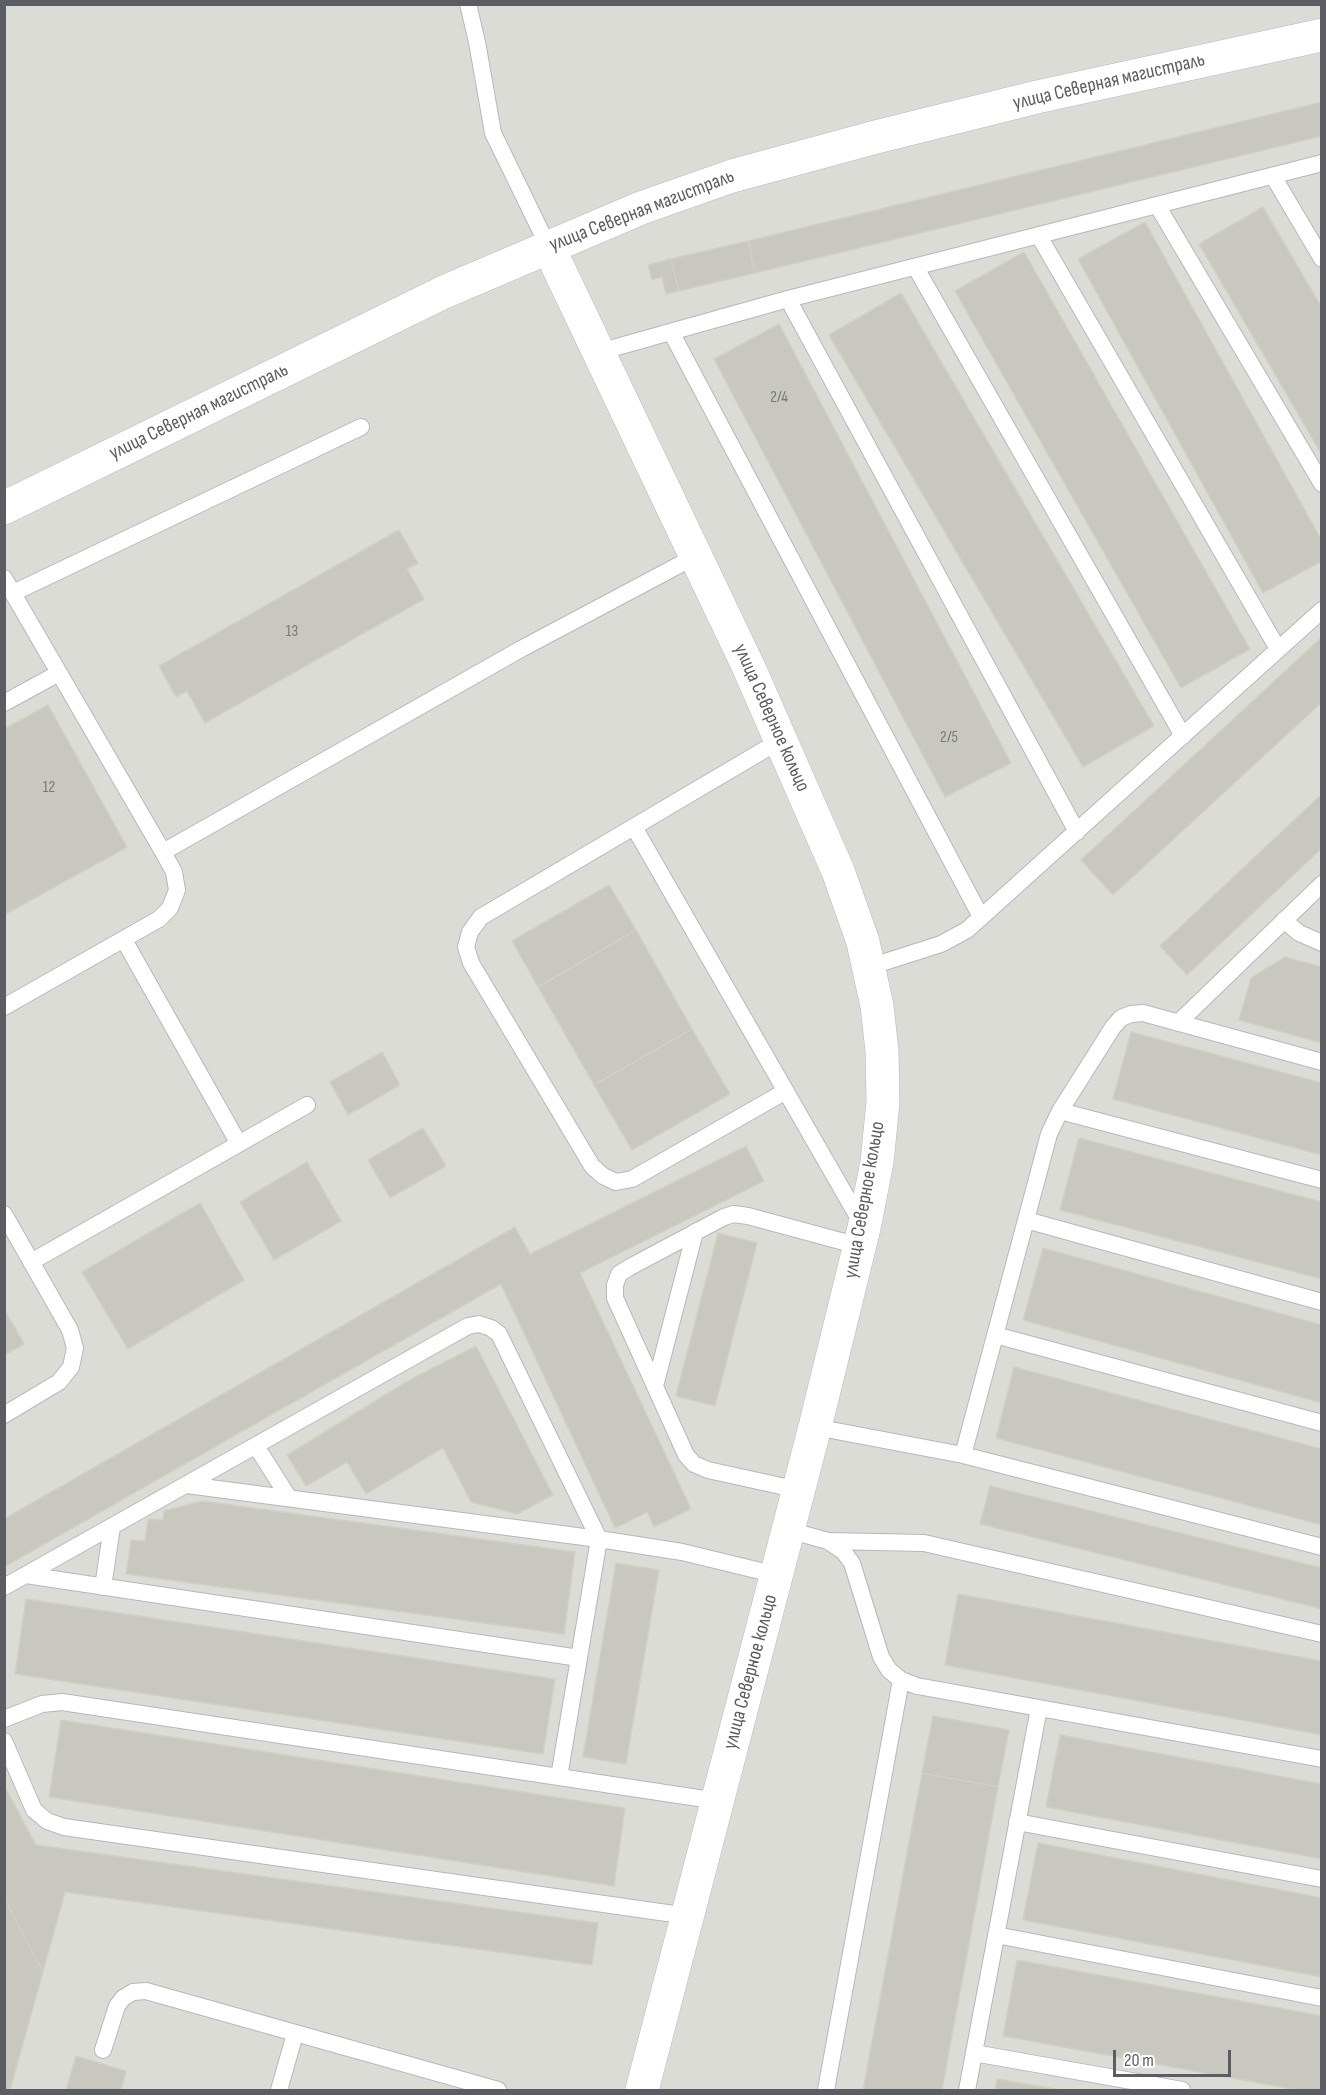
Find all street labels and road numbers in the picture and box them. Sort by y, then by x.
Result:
street label: улица Северная магистраль [1011,48,1207,116]
street label: улица Северная магистраль [546,165,738,257]
street label: улица Северная магистраль [106,358,292,466]
street label: улица Северное кольцо [728,640,814,796]
street label: улица Северное кольцо [839,1120,891,1280]
street label: улица Северное кольцо [719,1592,783,1752]

